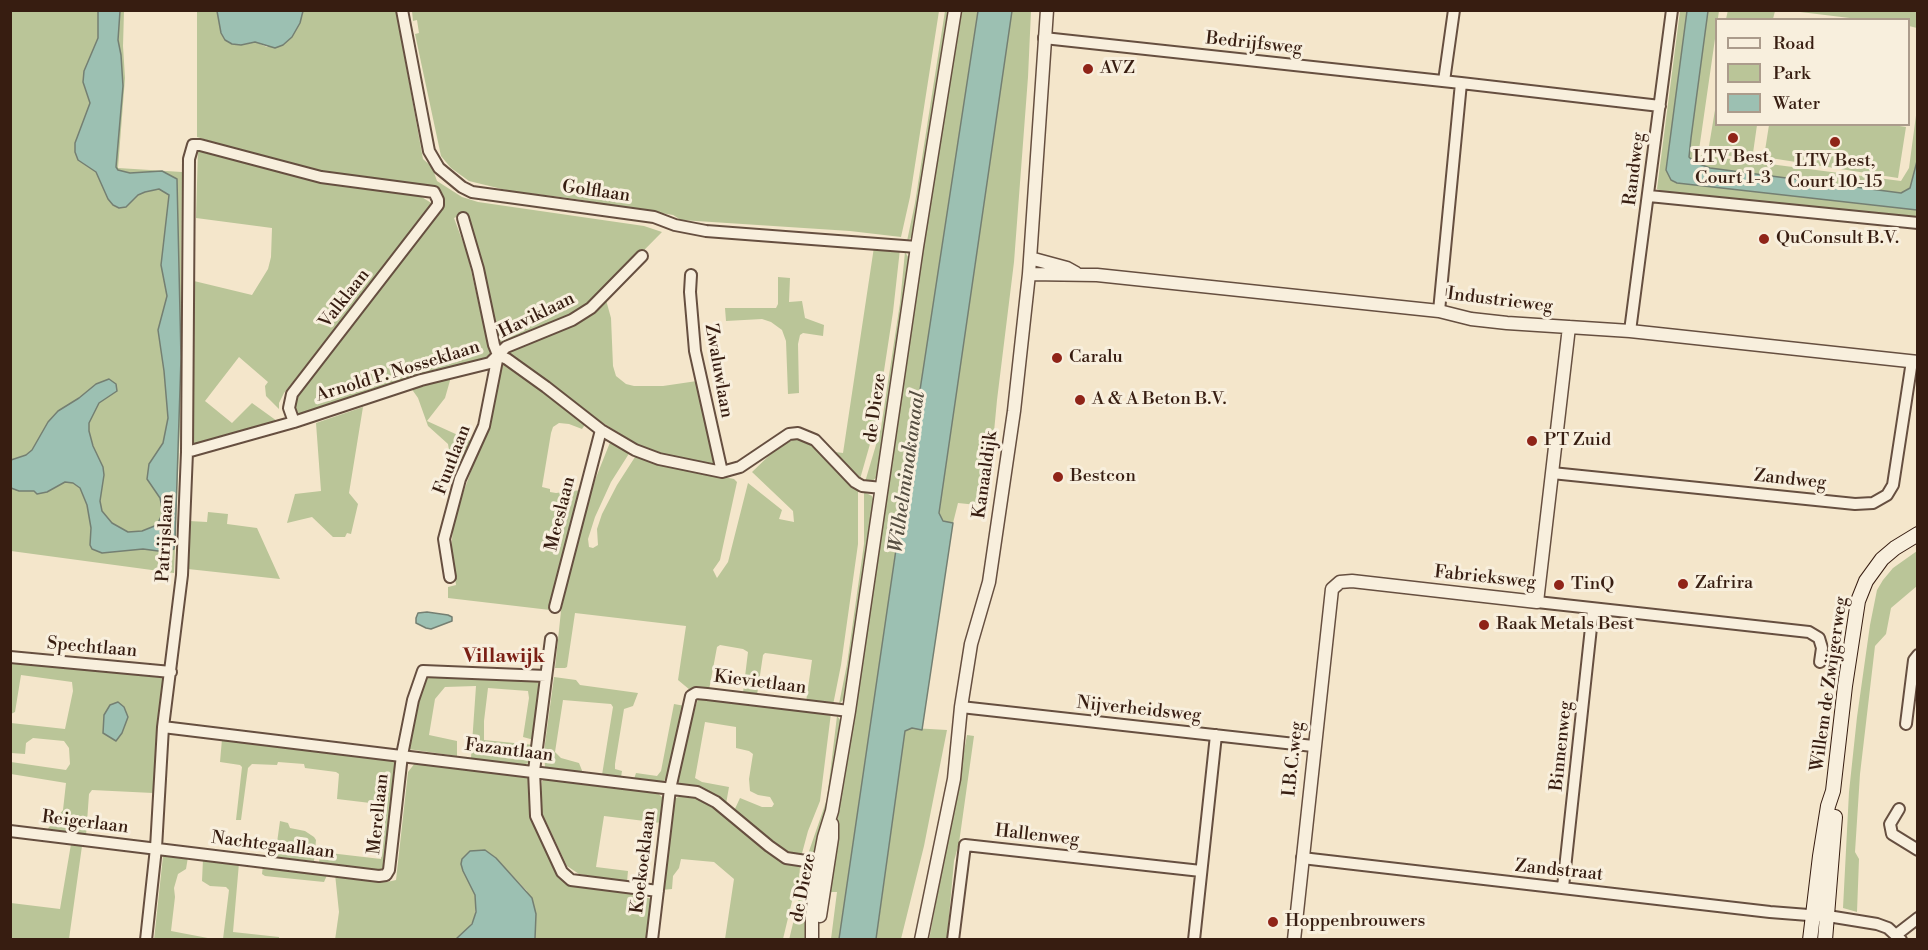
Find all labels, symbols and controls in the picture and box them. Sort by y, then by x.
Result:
legend [1715,18,1910,126]
street label: Bedrijfsweg [1205,28,1303,60]
text: Road [1773,32,1815,55]
place label: AVZ [1100,58,1135,80]
marker: AVZ [1081,62,1095,76]
text: Park [1773,62,1810,85]
text: Water [1773,92,1820,115]
street label: Randweg [1620,131,1650,207]
marker: LTV Best, Court 1-3 [1726,131,1740,145]
marker: LTV Best, Court 10-15 [1828,135,1842,149]
place label: LTV Best, Court 1-3 [1693,147,1773,190]
place label: LTV Best, Court 10-15 [1787,151,1883,194]
street label: Golflaan [561,177,631,207]
place label: QuConsult B.V. [1776,228,1899,250]
marker: QuConsult B.V. [1757,232,1771,246]
street label: Valklaan [315,265,375,333]
street label: Industrieweg [1446,284,1554,318]
street label: Haviklaan [495,288,579,344]
street label: Zwaluwlaan [699,322,737,420]
street label: Arnold P. Nosseklaan [313,337,483,407]
place label: Caralu [1069,347,1123,369]
marker: Caralu [1050,351,1064,365]
street label: de Dieze [860,372,892,444]
place label: A & A Beton B.V. [1092,389,1227,411]
water label: Wilhelminakanaal [885,390,931,554]
marker: A & A Beton B.V. [1073,393,1087,407]
street label: Fuutlaan [430,422,476,498]
street label: Kanaaldijk [969,430,1003,520]
place label: PT Zuid [1544,430,1611,452]
marker: PT Zuid [1525,434,1539,448]
street label: Zandweg [1753,465,1827,495]
place label: Bestcon [1070,466,1136,488]
marker: Bestcon [1051,470,1065,484]
street label: Meeslaan [541,474,581,554]
street label: Patrijslaan [153,493,179,583]
street label: Fabrieksweg [1433,562,1537,594]
place label: Zafrira [1695,573,1753,595]
place label: TinQ [1571,574,1614,596]
marker: Zafrira [1676,577,1690,591]
marker: TinQ [1552,578,1566,592]
street label: Willem de Zwijgerweg [1807,595,1853,773]
place label: Raak Metals Best [1496,614,1634,636]
marker: Raak Metals Best [1477,618,1491,632]
street label: Spechtlaan [46,633,138,663]
district label: Villawijk [463,645,545,669]
street label: Kievietlaan [713,667,807,699]
street label: Nijverheidsweg [1076,693,1202,727]
street label: Binnenweg [1547,700,1577,792]
street label: I.B.C.weg [1279,720,1309,798]
street label: Fazantlaan [463,735,555,767]
street label: Merellaan [364,772,394,856]
street label: Reigerlaan [40,807,130,839]
street label: Koekoeklaan [627,809,661,915]
street label: Hallenweg [994,821,1080,851]
street label: Nachtegaallaan [210,828,336,864]
street label: de Dieze [787,852,821,924]
street label: Zandstraat [1514,856,1604,886]
place label: Hoppenbrouwers [1285,911,1425,933]
marker: Hoppenbrouwers [1266,915,1280,929]

